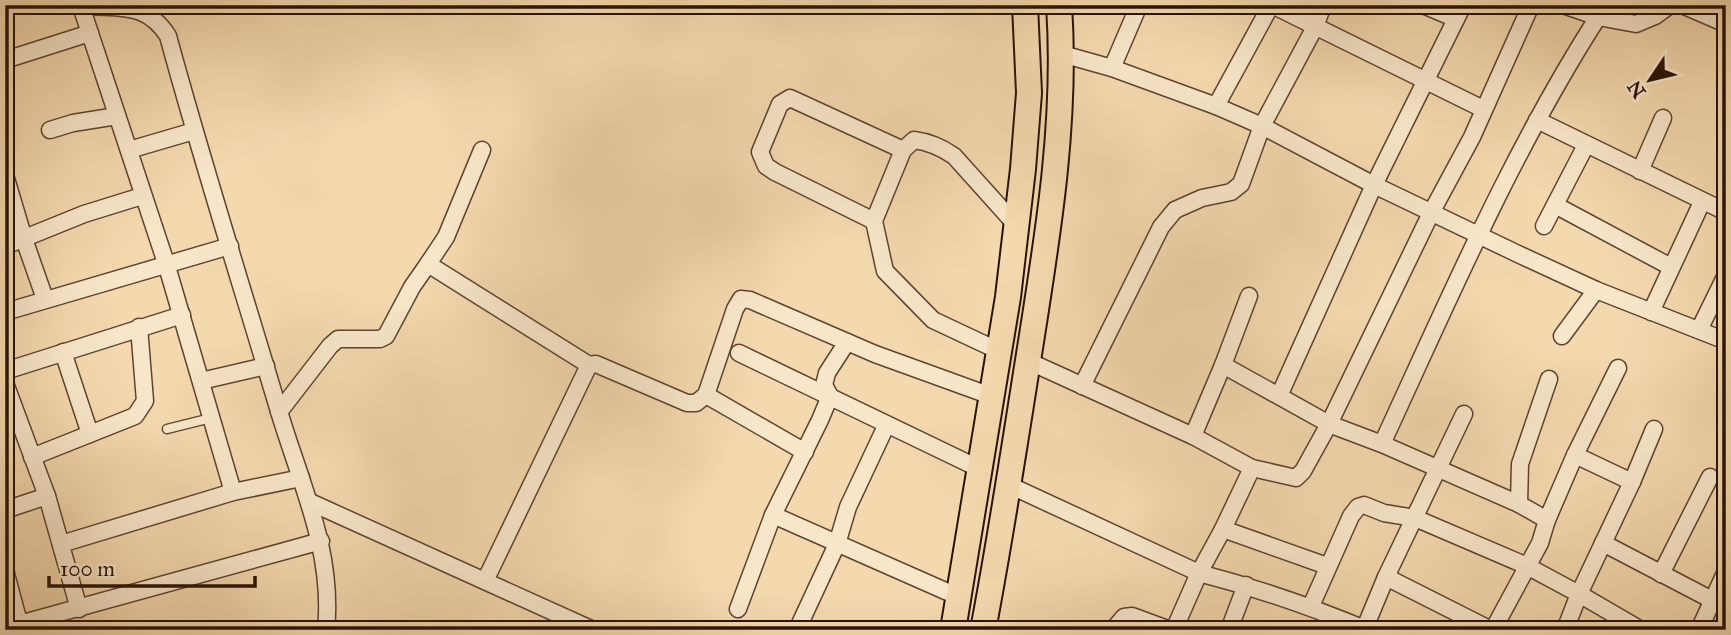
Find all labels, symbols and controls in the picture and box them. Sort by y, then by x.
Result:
north arrow [1616,46,1686,116]
text: N [1622,76,1651,103]
scale bar [49,544,256,588]
text: 100 m [60,556,115,582]

